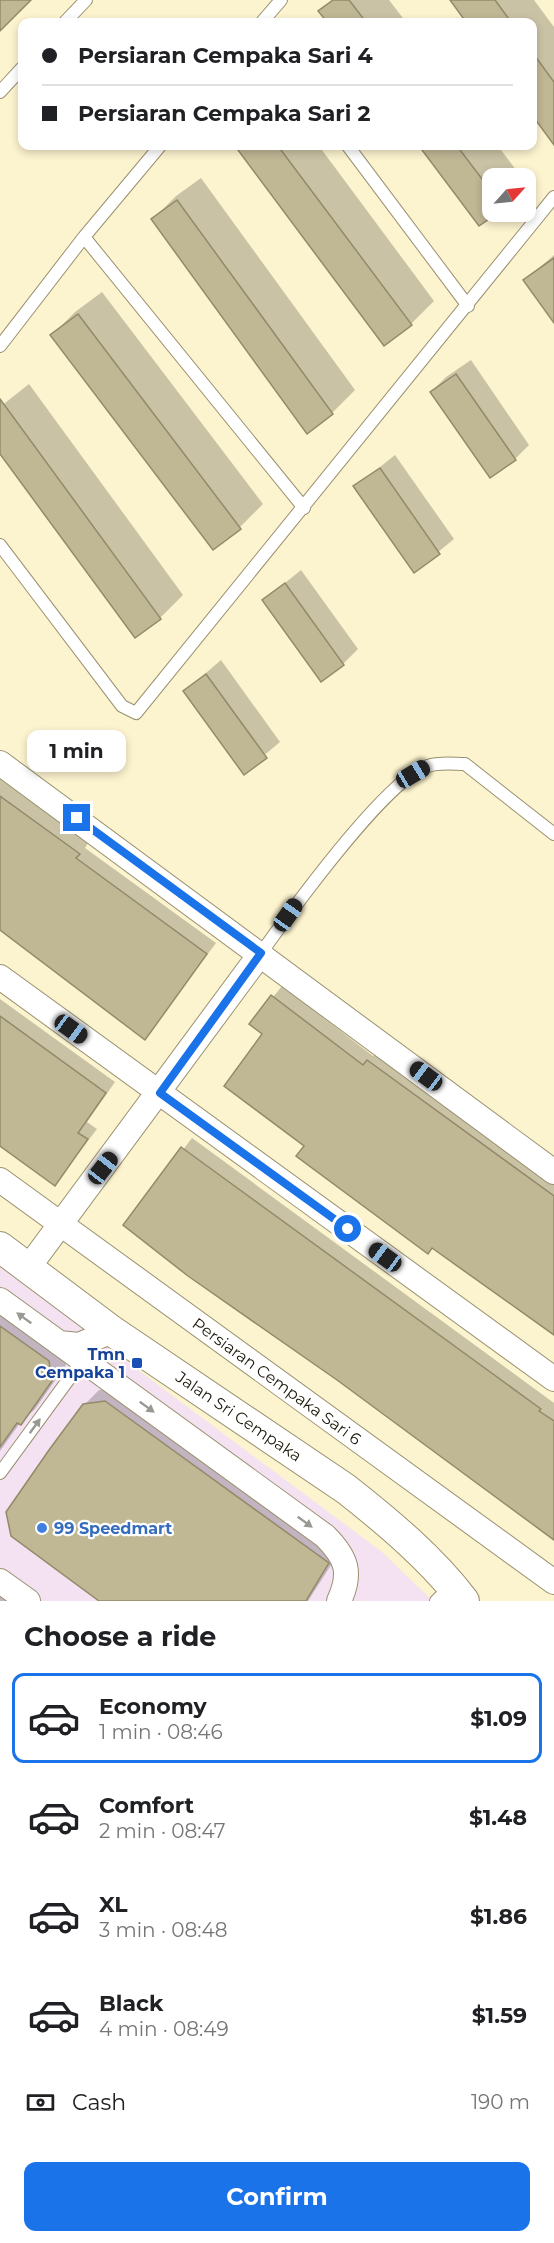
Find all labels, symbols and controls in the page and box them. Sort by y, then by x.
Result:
text: Persiaran Cempaka Sari 4 [78,42,373,69]
text: Persiaran Cempaka Sari 2 [78,100,371,127]
north arrow [482,168,536,222]
map controls [482,168,536,222]
callout: 1 min [28,731,127,773]
text: 1 min [49,739,104,763]
car [393,757,433,791]
route end [63,804,90,831]
car [270,895,306,935]
car [51,1011,91,1047]
car [406,1058,446,1094]
car [85,1148,121,1188]
route start [334,1215,361,1242]
car [365,1239,405,1275]
one-way arrow [17,1312,33,1324]
street label: Persiaran Cempaka Sari 6 [189,1314,365,1449]
place label: Tmn Cempaka 1 [35,1345,125,1382]
marker: Tmn Cempaka 1 [130,1356,144,1370]
street label: Jalan Sri Cempaka [171,1367,305,1466]
one-way arrow [139,1401,155,1413]
one-way arrow [28,1418,40,1433]
one-way arrow [297,1515,312,1527]
place label: 99 Speedmart [54,1519,172,1538]
marker: 99 Speedmart [35,1521,49,1535]
text: Choose a ride [24,1620,216,1653]
icon: car [27,1691,81,1745]
text: Economy [99,1693,207,1720]
text: $1.09 [470,1705,527,1732]
text: 1 min · 08:46 [99,1720,223,1744]
icon: car [27,1790,81,1844]
text: Comfort [99,1792,194,1819]
text: $1.48 [469,1804,527,1831]
text: 2 min · 08:47 [99,1819,225,1843]
icon: car [27,1889,81,1943]
text: XL [99,1891,128,1918]
text: $1.86 [470,1903,527,1930]
text: 3 min · 08:48 [99,1918,228,1942]
icon: car [27,1988,81,2042]
text: Black [99,1990,163,2017]
text: $1.59 [472,2002,527,2029]
text: 4 min · 08:49 [99,2017,229,2041]
icon: cash [24,2086,57,2119]
text: Cash [72,2089,126,2116]
text: 190 m [471,2090,530,2114]
button: Confirm [24,2162,530,2231]

